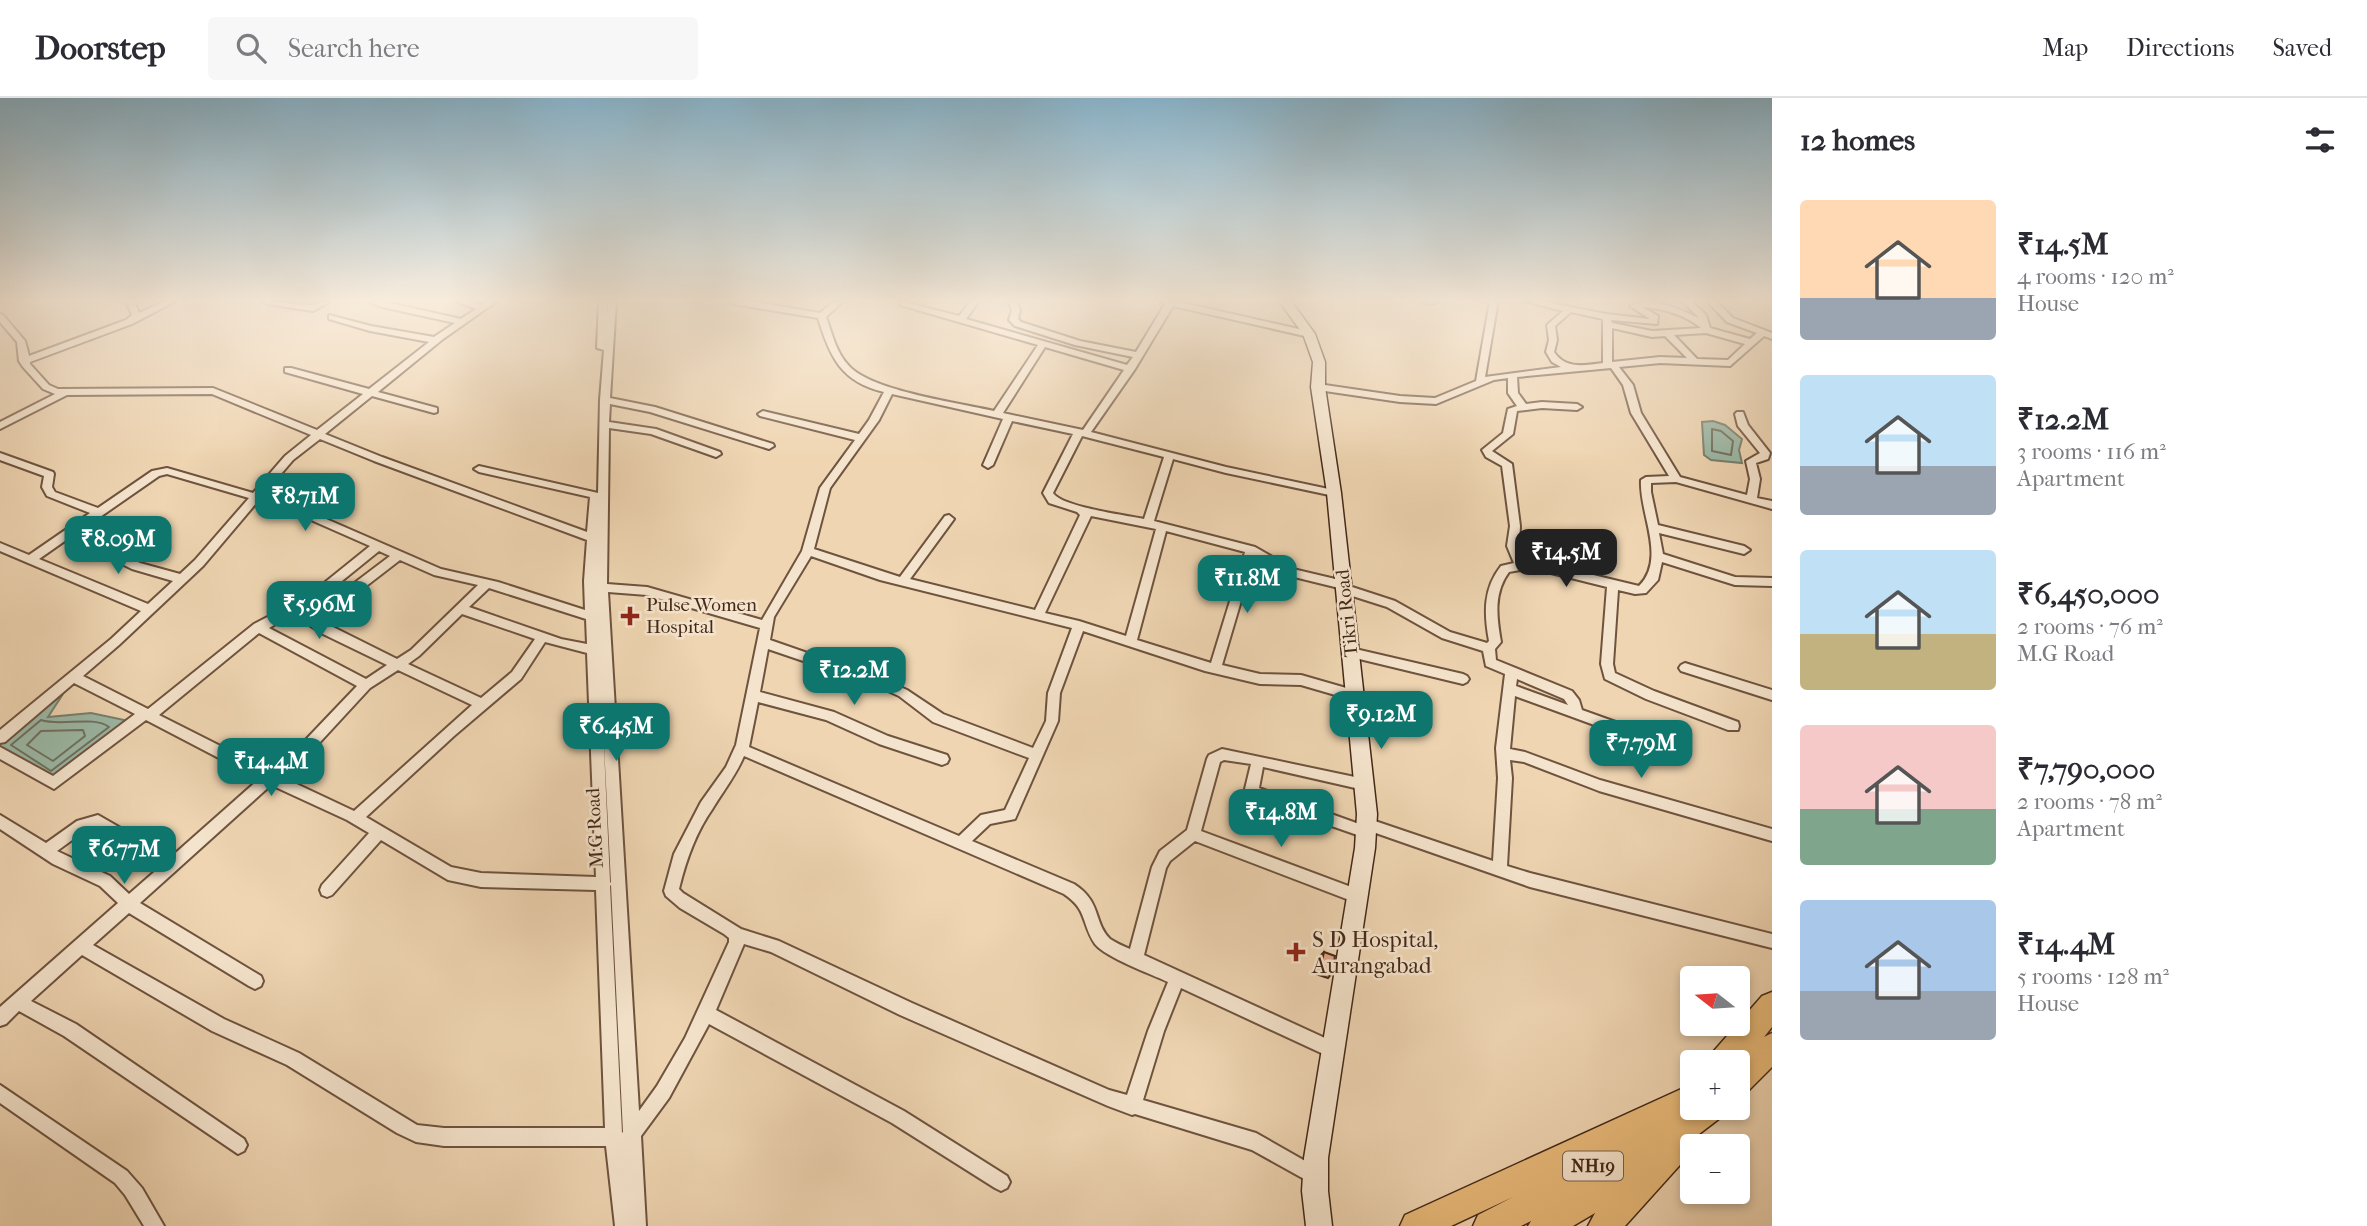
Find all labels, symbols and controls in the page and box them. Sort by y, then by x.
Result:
search box [208,17,698,80]
text: Doorstep [35,29,166,68]
icon: search [232,29,270,67]
text: Search here [288,33,420,64]
text: Map [2042,34,2088,62]
text: Directions [2126,34,2234,62]
text: Saved [2272,34,2332,62]
icon: filters [2301,121,2339,159]
text: 12 homes [1800,123,1915,158]
text: ₹14.5M [2017,227,2108,262]
icon: home [1856,228,1940,312]
text: 4 rooms · 120 m² [2017,263,2174,290]
text: House [2017,290,2079,317]
text: ₹12.2M [2017,402,2109,437]
icon: home [1856,403,1940,487]
text: 3 rooms · 116 m² [2017,438,2166,465]
text: Apartment [2017,465,2125,492]
pin: ₹8.71M [248,474,362,533]
text: ₹8.71M [271,482,339,509]
pin: ₹8.09M [61,517,175,576]
text: ₹8.09M [81,525,155,552]
pin: ₹14.5M [1509,530,1623,589]
text: ₹14.5M [1531,538,1601,565]
pin: ₹11.8M [1190,556,1304,615]
text: ₹11.8M [1214,564,1280,591]
street label: Tikri Road [1331,567,1363,658]
text: ₹6,450,000 [2017,577,2160,612]
icon: home [1856,578,1940,662]
pin: ₹5.96M [262,582,376,641]
text: ₹5.96M [283,590,355,617]
place label: Pulse Women Hospital [646,594,757,638]
marker: Pulse Women Hospital [620,606,640,626]
text: 2 rooms · 76 m² [2017,613,2163,640]
text: M.G Road [2017,640,2114,667]
pin: ₹12.2M [797,648,911,707]
text: ₹12.2M [819,656,889,683]
pin: ₹9.12M [1324,692,1438,751]
text: ₹9.12M [1346,700,1416,727]
pin: ₹6.45M [559,704,673,763]
text: ₹6.45M [579,712,653,739]
pin: ₹7.79M [1584,720,1698,780]
text: ₹7.79M [1605,729,1677,756]
pin: ₹14.4M [214,738,328,798]
text: ₹14.4M [233,747,309,774]
text: ₹7,790,000 [2017,752,2155,787]
icon: home [1856,753,1940,837]
street label: M.G Road [582,787,608,869]
text: 2 rooms · 78 m² [2017,788,2162,815]
pin: ₹14.8M [1224,790,1338,849]
text: ₹14.8M [1245,798,1317,825]
text: Apartment [2017,815,2125,842]
pin: ₹6.77M [67,826,181,886]
text: ₹6.77M [88,835,160,862]
place label: S D Hospital, Aurangabad [1311,926,1438,979]
text: ₹14.4M [2017,927,2115,962]
icon: home [1856,928,1940,1012]
marker: S D Hospital, Aurangabad [1286,942,1306,962]
text: 5 rooms · 128 m² [2017,963,2169,990]
north arrow [1680,966,1750,1036]
map controls [1680,966,1750,1204]
text: House [2017,990,2079,1017]
button: + [1680,1050,1750,1120]
button: − [1680,1134,1750,1204]
road number: NH19 [1563,1152,1623,1181]

